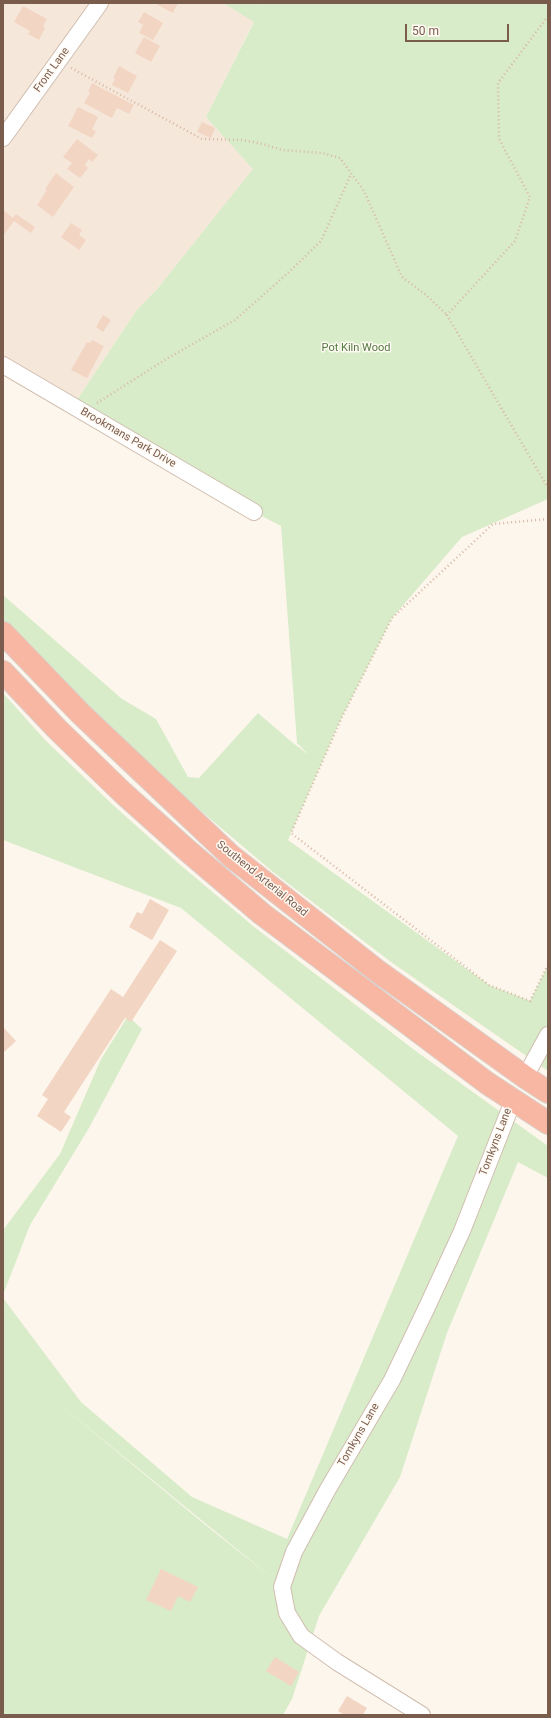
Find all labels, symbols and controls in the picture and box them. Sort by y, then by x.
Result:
scale bar [407,16,511,42]
text: 50 m [412,24,439,38]
street label: Front Lane [31,45,73,95]
park label: Pot Kiln Wood [322,341,390,355]
street label: Brookmans Park Drive [78,405,178,471]
street label: Southend Arterial Road [214,838,310,920]
street label: Tomkyns Lane [477,1106,515,1178]
street label: Tomkyns Lane [336,1401,382,1469]

